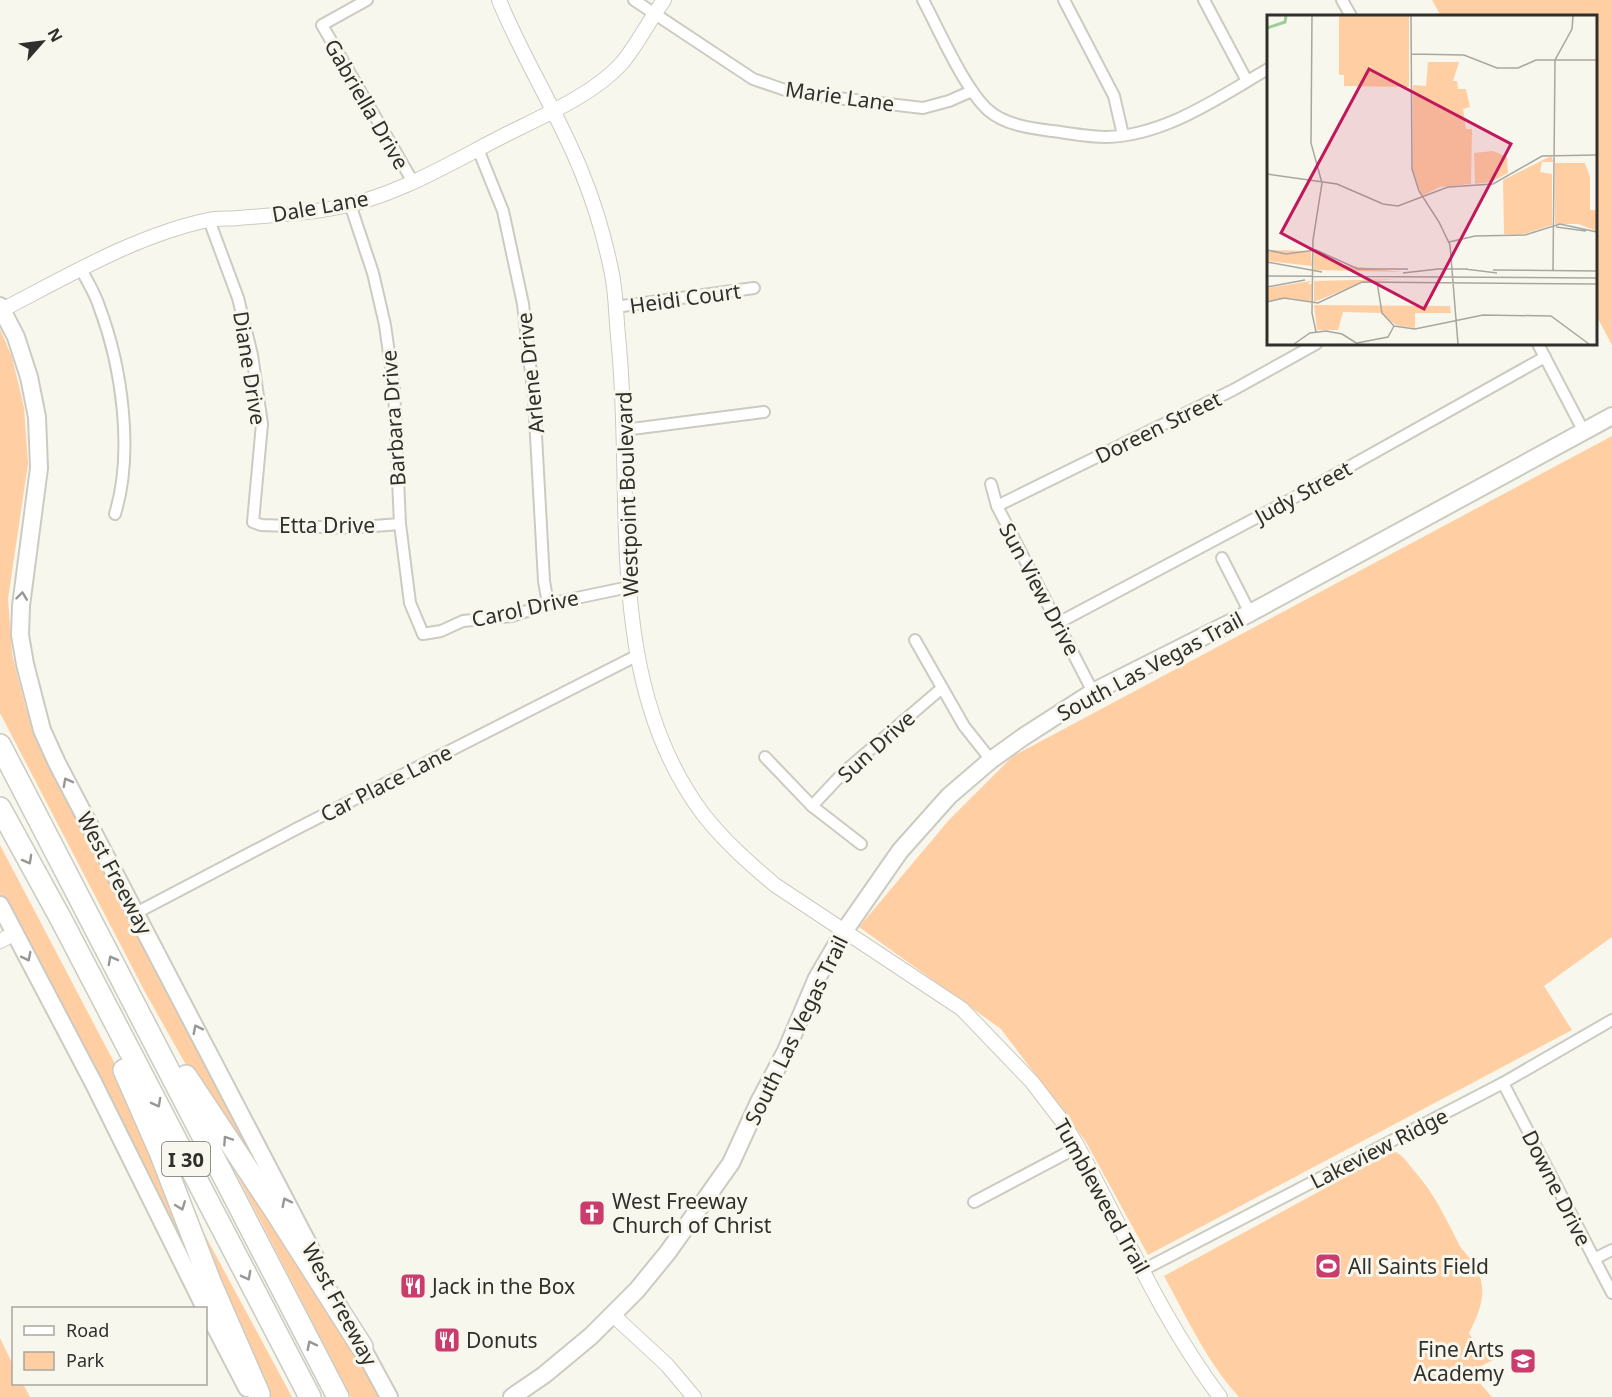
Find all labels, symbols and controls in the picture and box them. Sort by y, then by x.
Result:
north arrow [12,12,72,72]
inset map [1267,15,1597,345]
text: N [42,24,68,46]
street label: Gabriella Drive [318,34,416,174]
street label: Marie Lane [784,74,896,118]
street label: Dale Lane [270,184,370,228]
street label: Heidi Court [628,276,743,320]
street label: Diane Drive [227,309,273,427]
street label: Arlene Drive [510,311,550,435]
street label: Barbara Drive [374,349,412,487]
street label: Doreen Street [1090,384,1226,470]
street label: Westpoint Boulevard [609,391,645,597]
street label: Judy Street [1248,454,1357,531]
street label: Etta Drive [279,511,375,539]
street label: Sun View Drive [993,518,1087,660]
street label: Carol Drive [469,583,581,633]
one-way arrow [16,591,28,600]
street label: South Las Vegas Trail [1052,605,1248,727]
street label: Sun Drive [831,704,921,788]
street label: Car Place Lane [315,738,457,828]
one-way arrow [63,778,74,788]
street label: West Freeway [71,807,159,940]
one-way arrow [21,853,32,864]
street label: South Las Vegas Trail [738,931,854,1129]
one-way arrow [20,950,32,961]
one-way arrow [108,955,119,966]
one-way arrow [192,1025,204,1036]
one-way arrow [150,1097,161,1108]
street label: Lakeview Ridge [1305,1101,1453,1195]
street label: Tumbleweed Trail [1048,1114,1156,1278]
street label: Downe Drive [1516,1125,1598,1251]
one-way arrow [223,1136,234,1147]
road number: I 30 [162,1142,210,1176]
place label: West Freeway Church of Christ [612,1187,772,1239]
one-way arrow [282,1198,294,1209]
church icon: West Freeway Church of Christ [577,1198,607,1228]
one-way arrow [174,1200,186,1211]
street label: West Freeway [296,1238,384,1371]
sports icon: All Saints Field [1313,1251,1343,1281]
place label: All Saints Field [1348,1252,1489,1280]
one-way arrow [240,1270,251,1281]
restaurant icon: Jack in the Box [398,1271,428,1301]
place label: Jack in the Box [430,1272,575,1300]
legend [12,1307,207,1385]
text: Road [66,1318,109,1342]
restaurant icon: Donuts [432,1325,462,1355]
place label: Donuts [466,1326,538,1354]
place label: Fine Arts Academy [1414,1335,1504,1387]
one-way arrow [307,1341,318,1351]
school or university icon: Fine Arts Academy [1508,1346,1538,1376]
text: Park [66,1348,104,1372]

